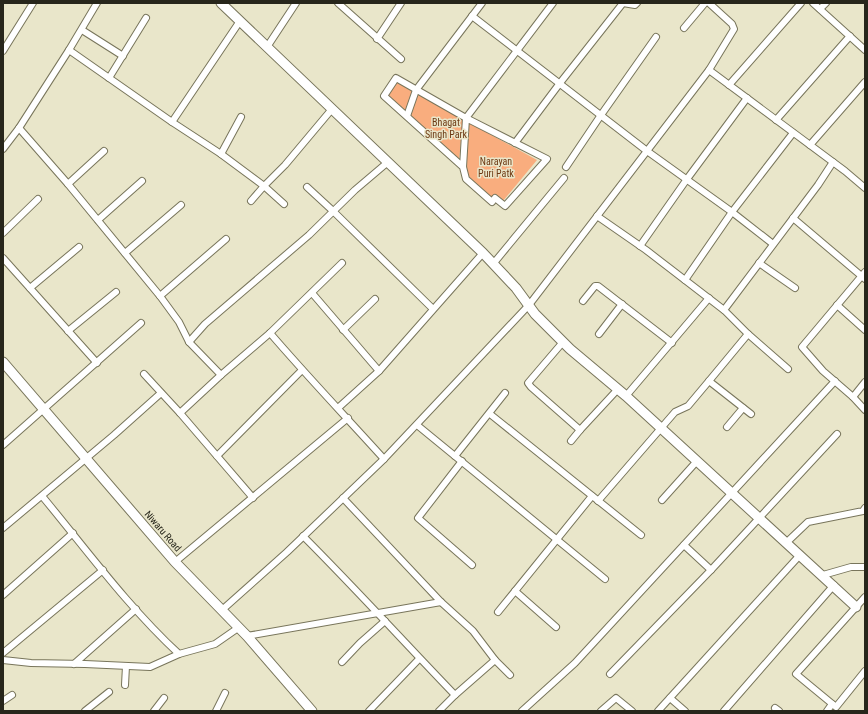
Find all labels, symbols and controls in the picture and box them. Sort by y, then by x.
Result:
park label: Bhagat Singh Park [425,117,468,140]
park label: Narayan Puri Patk [478,156,514,179]
street label: Niwaru Road [142,509,184,554]

